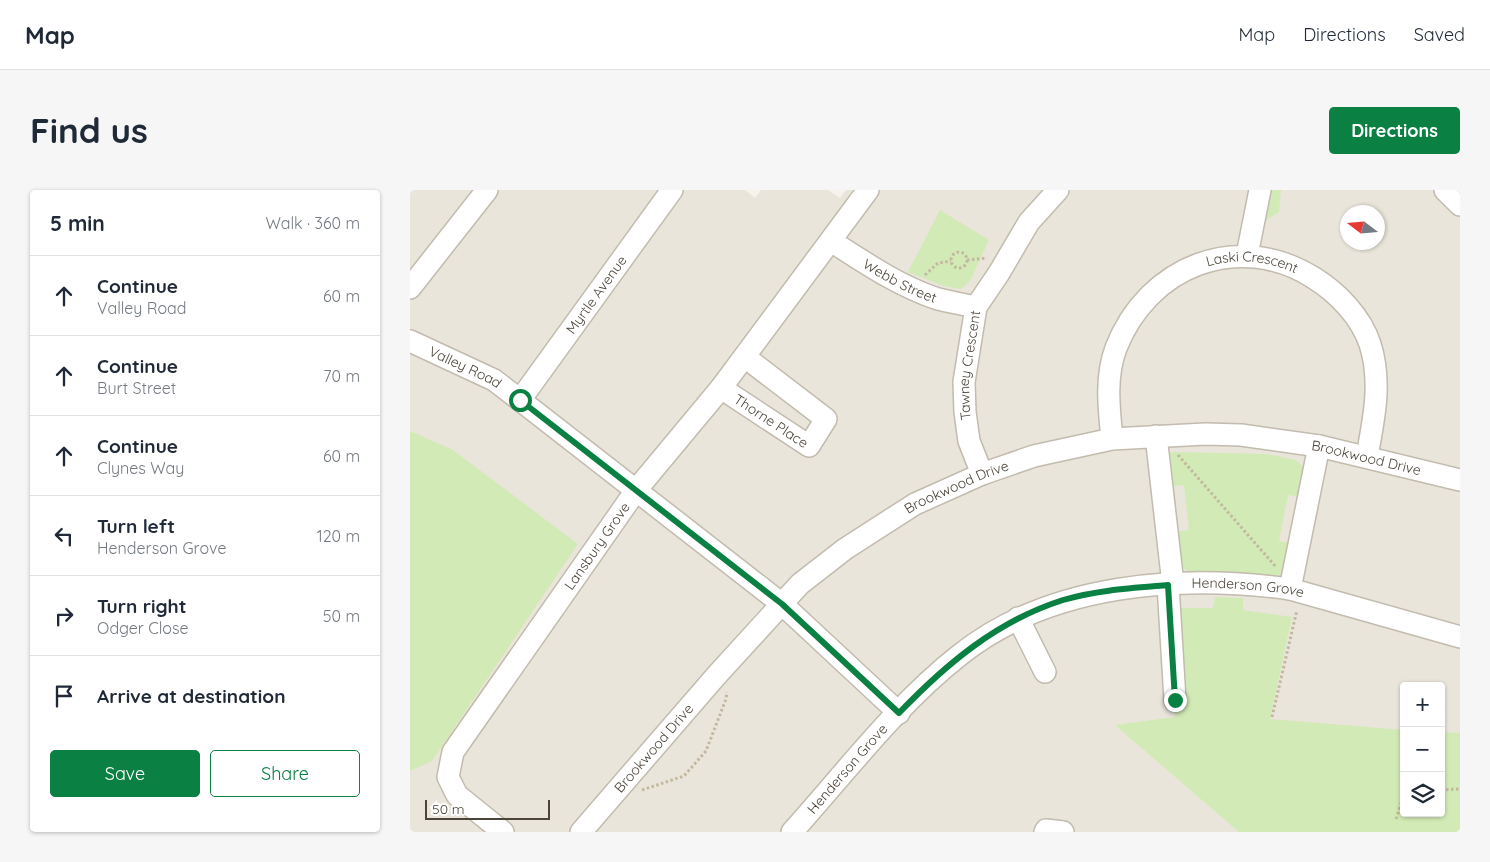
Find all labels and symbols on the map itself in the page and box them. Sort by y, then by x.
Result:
north arrow [1340,205,1385,250]
street label: Laski Crescent [1204,247,1301,277]
street label: Myrtle Avenue [562,252,631,337]
street label: Webb Street [860,255,939,307]
street label: Tawney Crescent [954,309,984,421]
street label: Valley Road [426,342,505,392]
route start [509,389,532,412]
street label: Thorne Place [730,390,812,452]
street label: Brookwood Drive [1310,436,1423,479]
street label: Brookwood Drive [901,456,1011,518]
street label: Lansbury Grove [560,499,634,593]
street label: Henderson Grove [1191,574,1307,602]
route end [1164,689,1187,712]
street label: Brookwood Drive [610,700,697,796]
street label: Henderson Grove [803,720,891,818]
scale bar [425,797,550,820]

